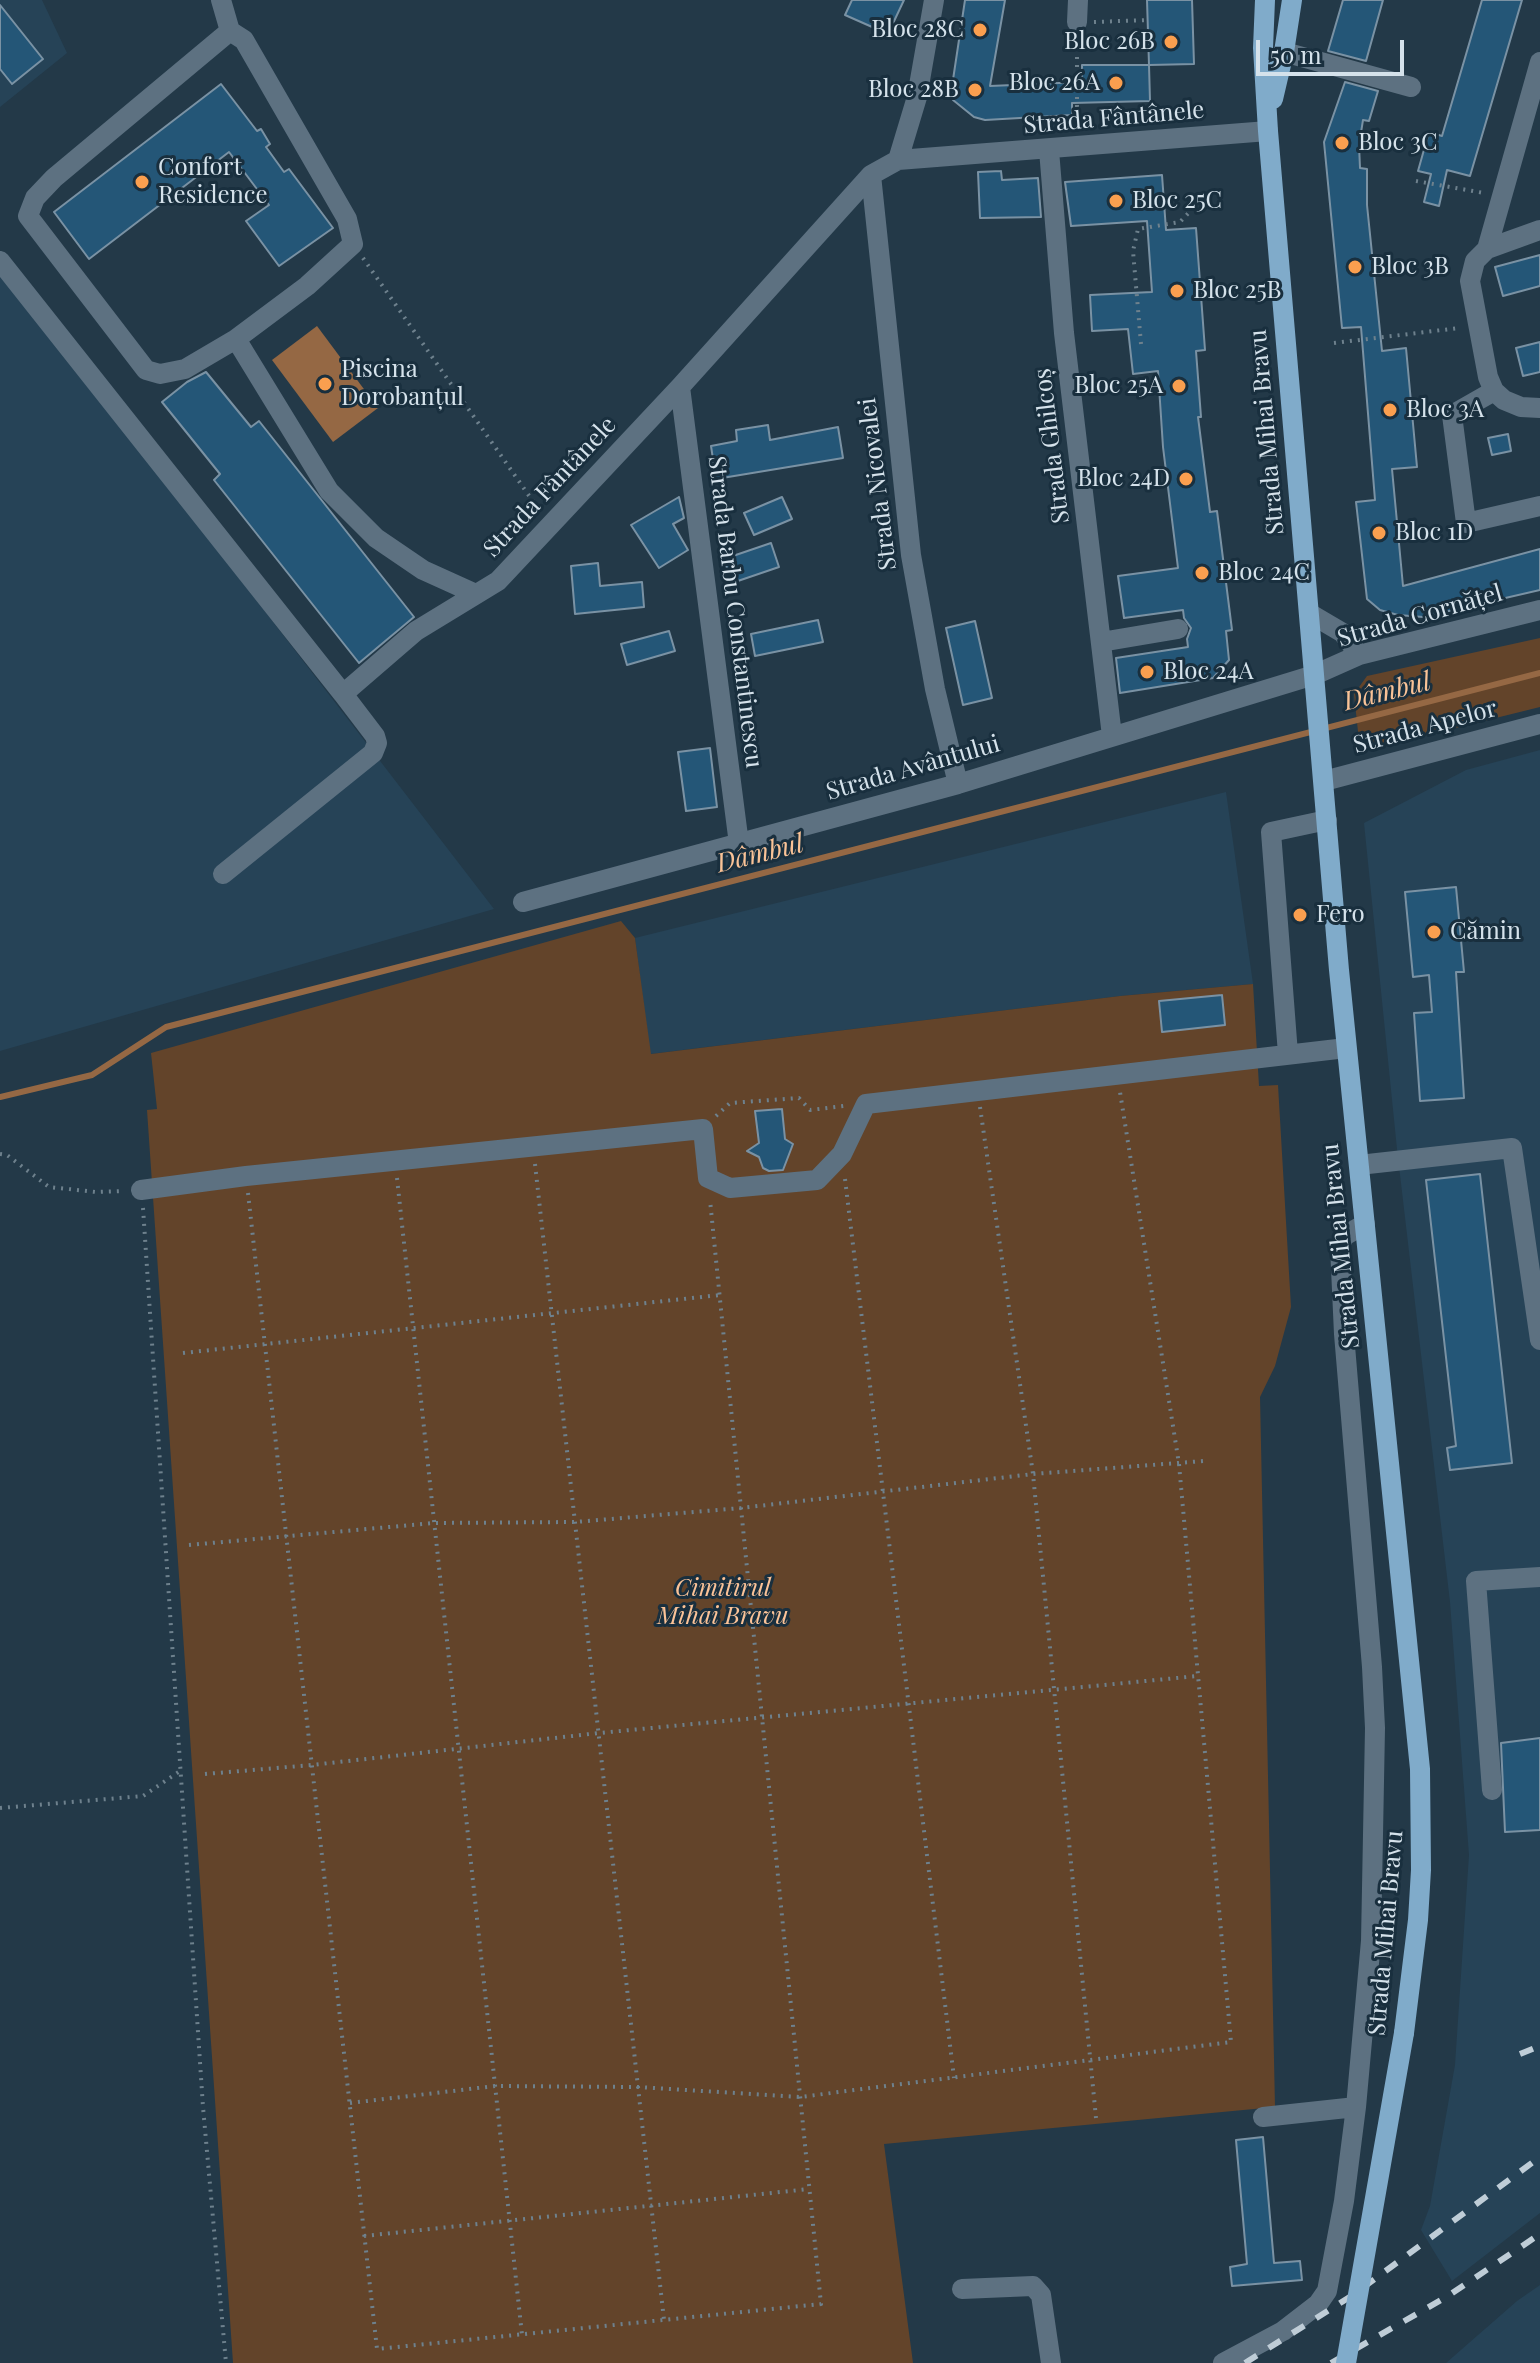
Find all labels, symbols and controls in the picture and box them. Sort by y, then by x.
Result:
place label: Bloc 28C [871,16,964,44]
marker: Bloc 28C [971,21,989,39]
scale bar [1260,24,1408,74]
place label: Bloc 26B [1064,28,1155,56]
marker: Bloc 26B [1162,33,1180,51]
text: 50 m [1270,38,1322,70]
place label: Bloc 26A [1009,69,1100,97]
marker: Bloc 26A [1107,74,1125,92]
place label: Bloc 28B [868,76,959,104]
marker: Bloc 28B [966,81,984,99]
street label: Strada Fântânele [1022,96,1206,140]
place label: Bloc 3C [1358,129,1437,157]
marker: Bloc 3C [1333,134,1351,152]
place label: Confort Residence [158,154,268,210]
marker: Confort Residence [133,173,151,191]
place label: Bloc 25C [1132,187,1222,215]
marker: Bloc 25C [1107,192,1125,210]
place label: Bloc 3B [1371,253,1449,281]
marker: Bloc 3B [1346,258,1364,276]
place label: Bloc 25B [1193,277,1282,305]
marker: Bloc 25B [1168,282,1186,300]
street label: Strada Mihai Bravu [1244,328,1290,536]
place label: Piscina Dorobanțul [341,356,464,412]
street label: Strada Ghilcoș [1028,367,1076,525]
place label: Bloc 25A [1074,372,1163,400]
marker: Piscina Dorobanțul [316,375,334,393]
marker: Bloc 25A [1170,377,1188,395]
street label: Strada Nicovalei [853,396,903,572]
place label: Bloc 3A [1406,396,1484,424]
marker: Bloc 3A [1381,401,1399,419]
street label: Strada Fântânele [478,411,622,563]
street label: Strada Barbu Constantinescu [702,454,768,770]
place label: Bloc 24D [1077,465,1170,493]
marker: Bloc 24D [1177,470,1195,488]
place label: Bloc 1D [1395,519,1473,547]
marker: Bloc 1D [1370,524,1388,542]
place label: Bloc 24C [1218,559,1310,587]
marker: Bloc 24C [1193,564,1211,582]
street label: Strada Cornățel [1334,579,1506,653]
place label: Bloc 24A [1163,658,1254,686]
marker: Bloc 24A [1138,663,1156,681]
water label: Dâmbul [1340,666,1434,718]
street label: Strada Apelor [1350,694,1500,760]
street label: Strada Avântului [823,729,1003,807]
water label: Dâmbul [713,828,807,880]
place label: Fero [1316,901,1365,929]
marker: Fero [1291,906,1309,924]
place label: Cămin [1450,918,1521,946]
marker: Cămin [1425,923,1443,941]
street label: Strada Mihai Bravu [1316,1142,1366,1350]
park label: Cimitirul Mihai Bravu [657,1575,789,1631]
street label: Strada Mihai Bravu [1363,1829,1409,2037]

